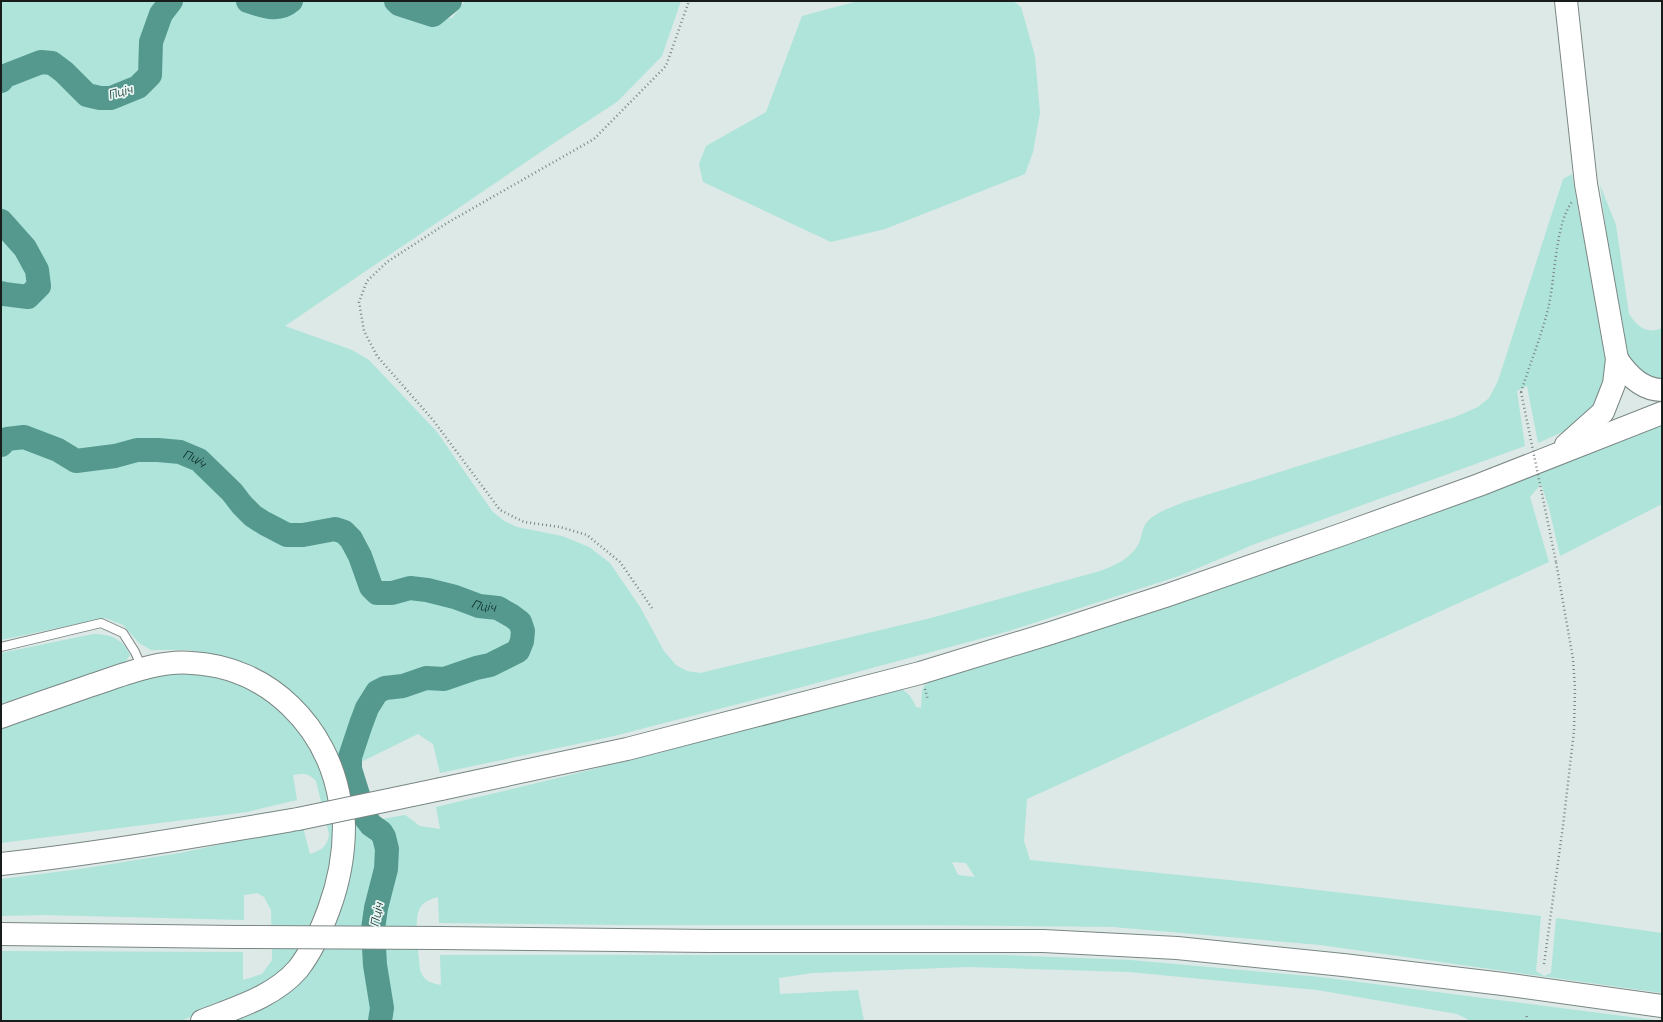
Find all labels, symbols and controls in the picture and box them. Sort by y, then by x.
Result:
water label: Пціч [107,82,135,102]
water label: Пціч [181,447,210,471]
water label: Пціч [470,597,497,615]
water label: Пціч [368,901,386,927]

